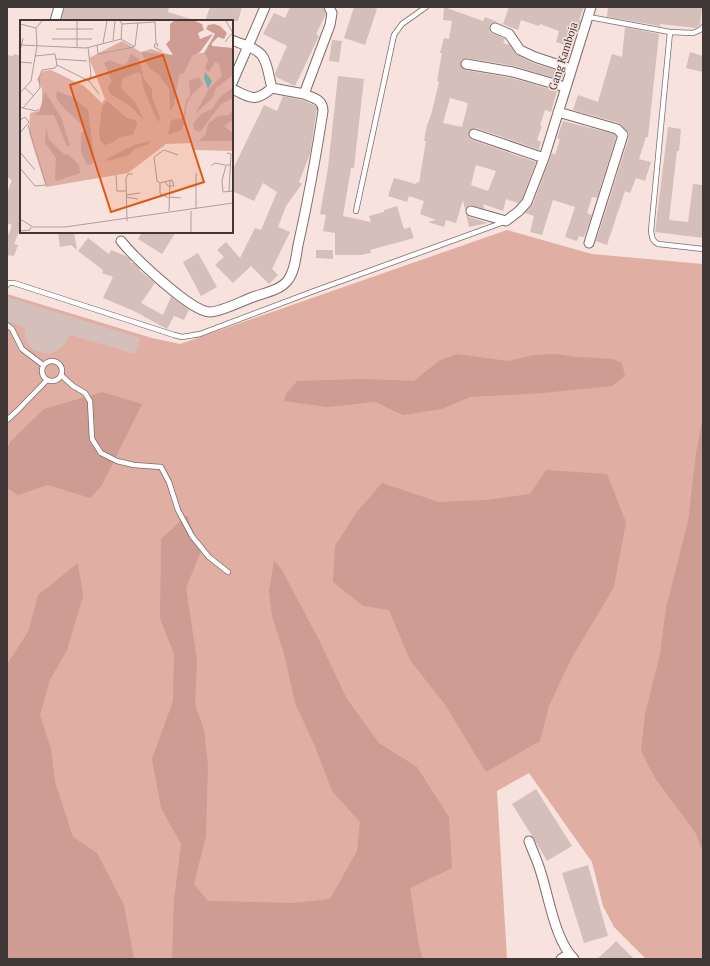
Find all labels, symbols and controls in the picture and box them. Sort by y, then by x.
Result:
inset map [20,20,233,233]
street label: Gang Kamboja [545,20,581,92]

